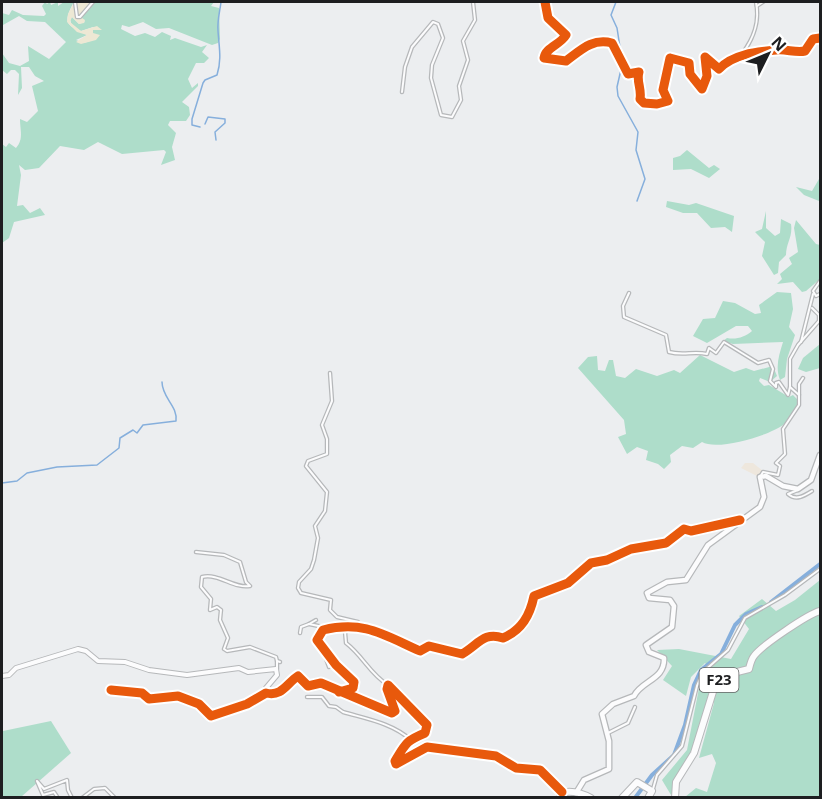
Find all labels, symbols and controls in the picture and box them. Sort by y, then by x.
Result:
north arrow [738,24,798,84]
text: N [766,32,791,56]
road number: F23 [700,668,738,692]

